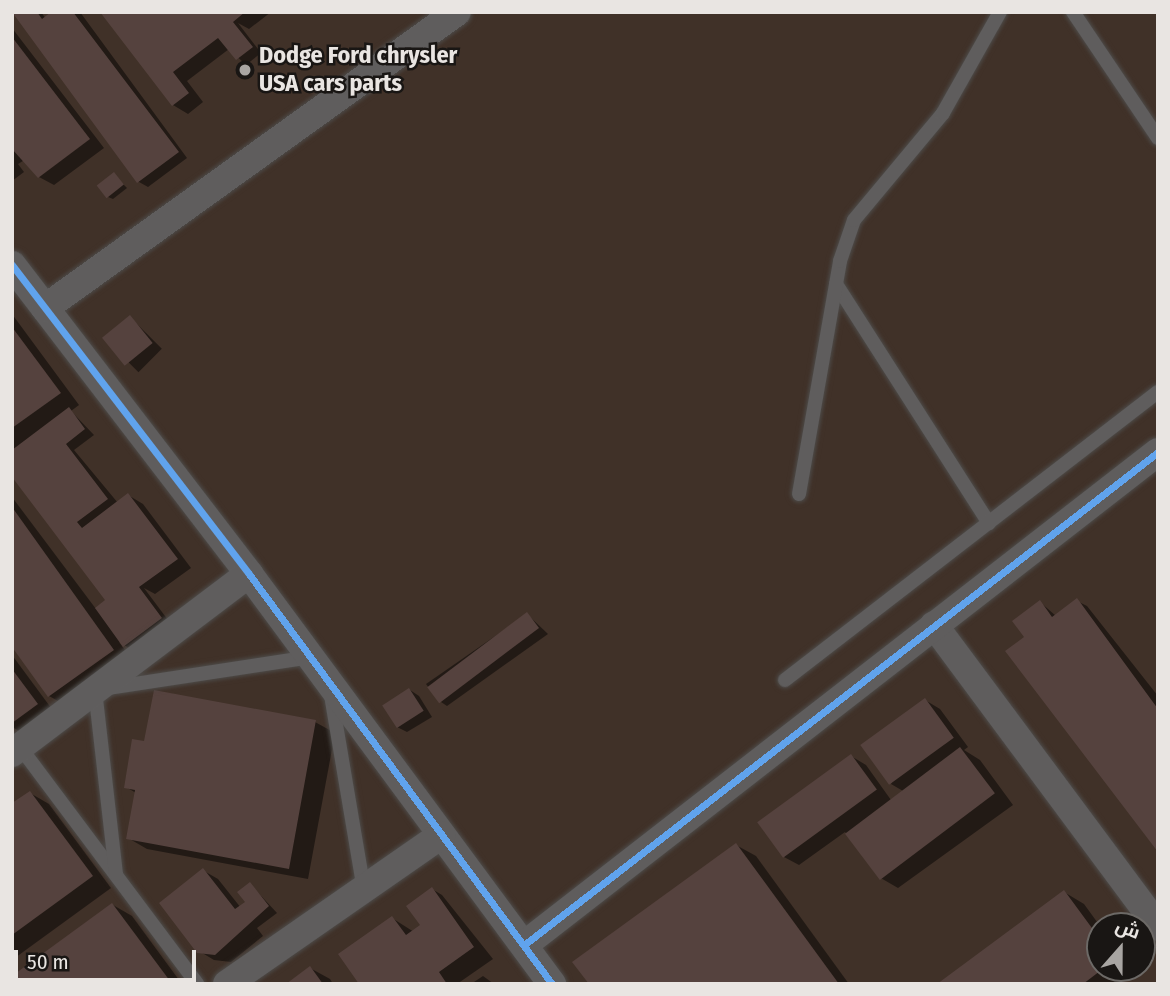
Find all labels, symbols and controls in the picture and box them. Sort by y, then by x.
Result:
place label: Dodge Ford chrysler USA cars parts [259,42,457,98]
marker: Dodge Ford chrysler USA cars parts [237,62,253,78]
north arrow [1086,912,1156,982]
text: ش [1112,914,1143,944]
scale bar [18,936,200,980]
text: 50 m [27,949,69,975]

